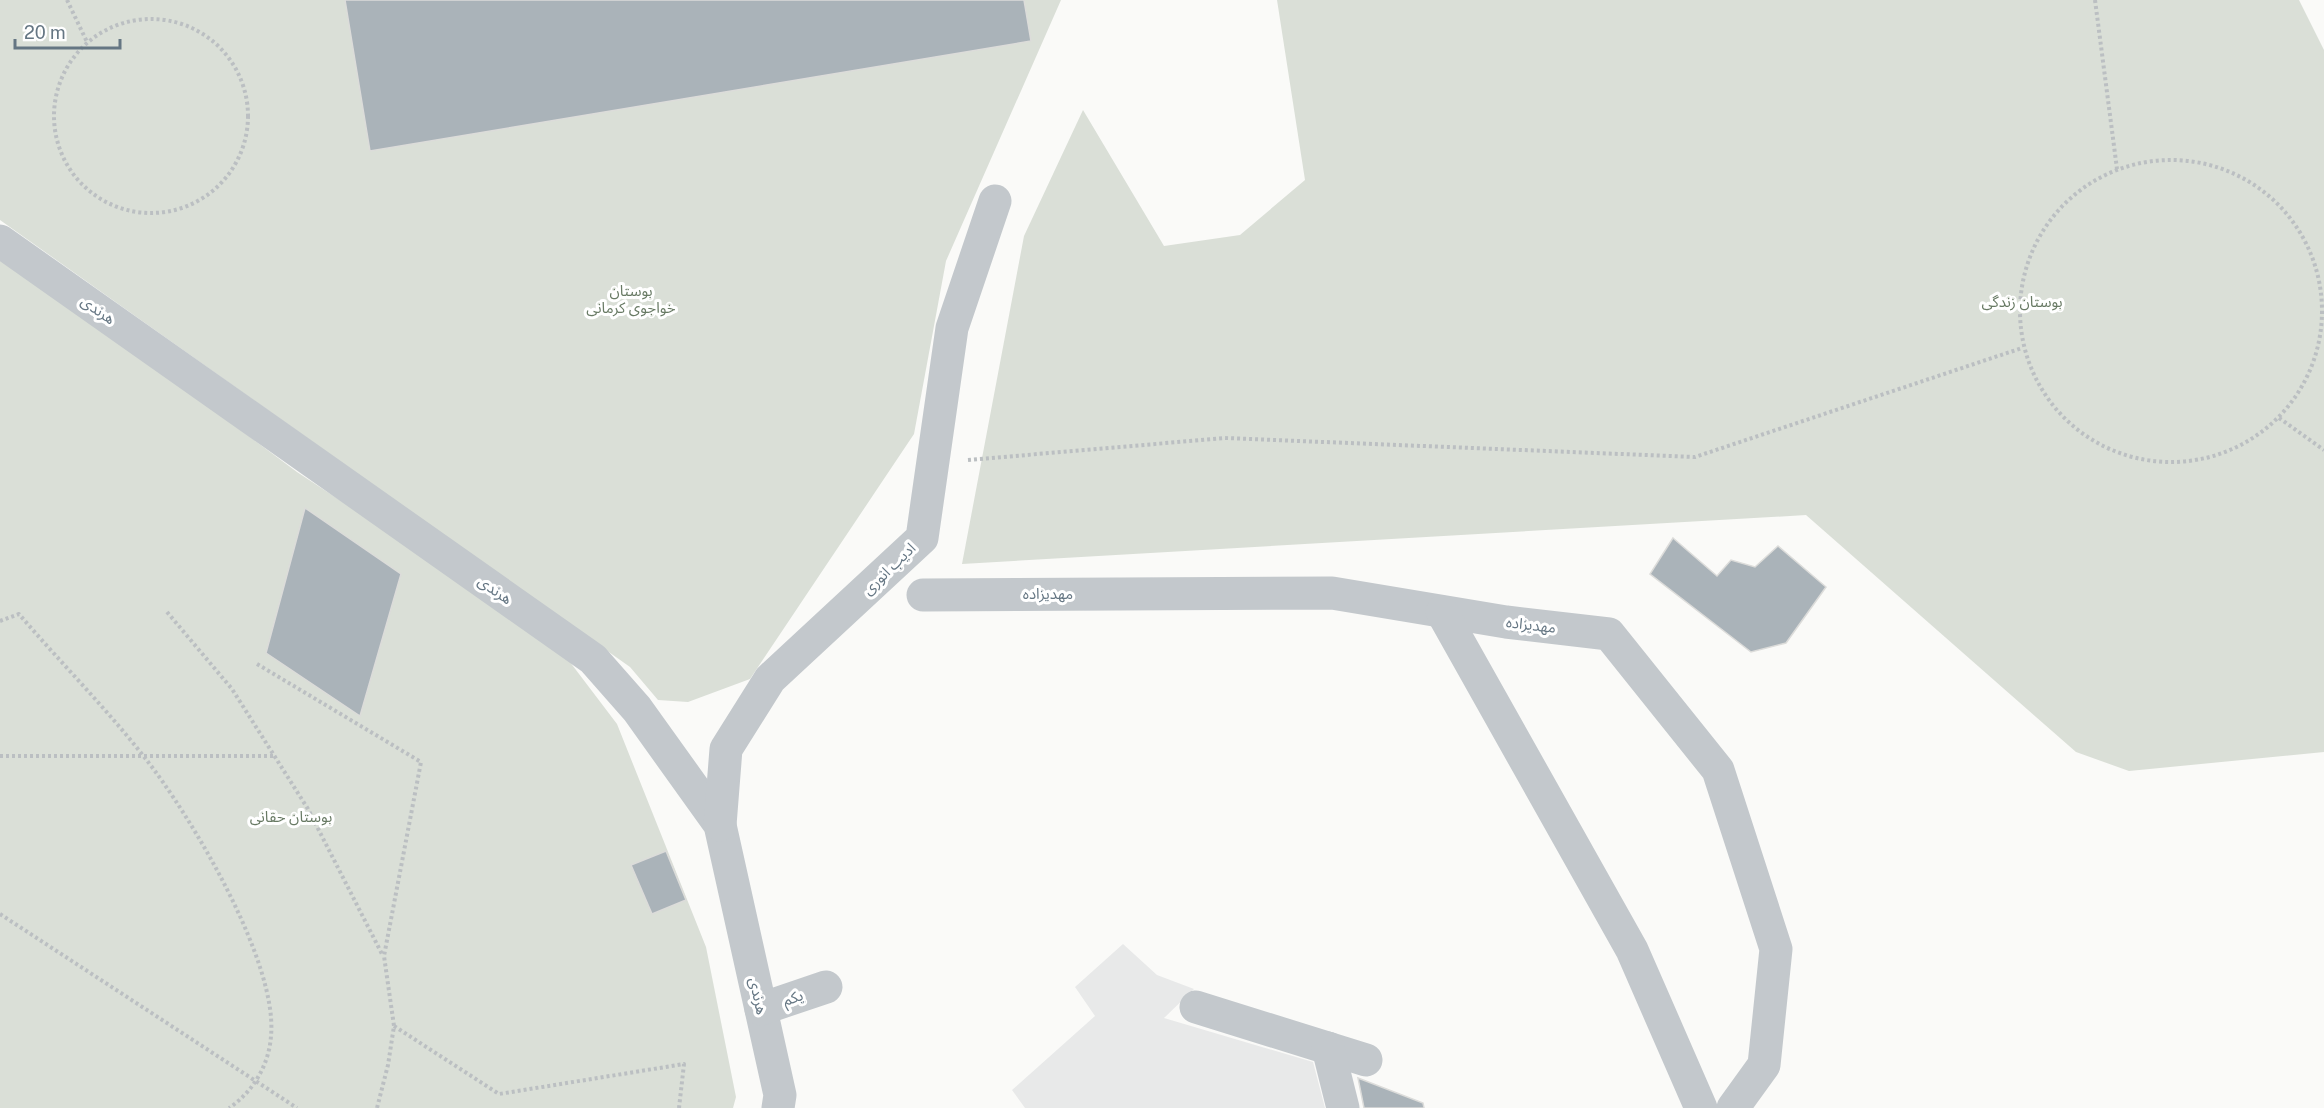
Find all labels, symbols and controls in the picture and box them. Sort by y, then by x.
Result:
scale bar [15,12,120,50]
text: 20 m [24,22,66,43]
park label: بوستان خواجوی کرمانی [586,282,676,317]
street label: هرندی [77,292,119,328]
park label: بوستان زندگی [1981,293,2063,311]
street label: ادیب انوری [859,539,919,599]
street label: هرندی [474,572,516,608]
street label: مهدیزاده [1023,585,1073,603]
street label: مهدیزاده [1505,613,1557,637]
park label: بوستان حقانی [250,808,332,826]
street label: هرندی [745,976,771,1016]
street label: یکم [780,986,806,1012]

